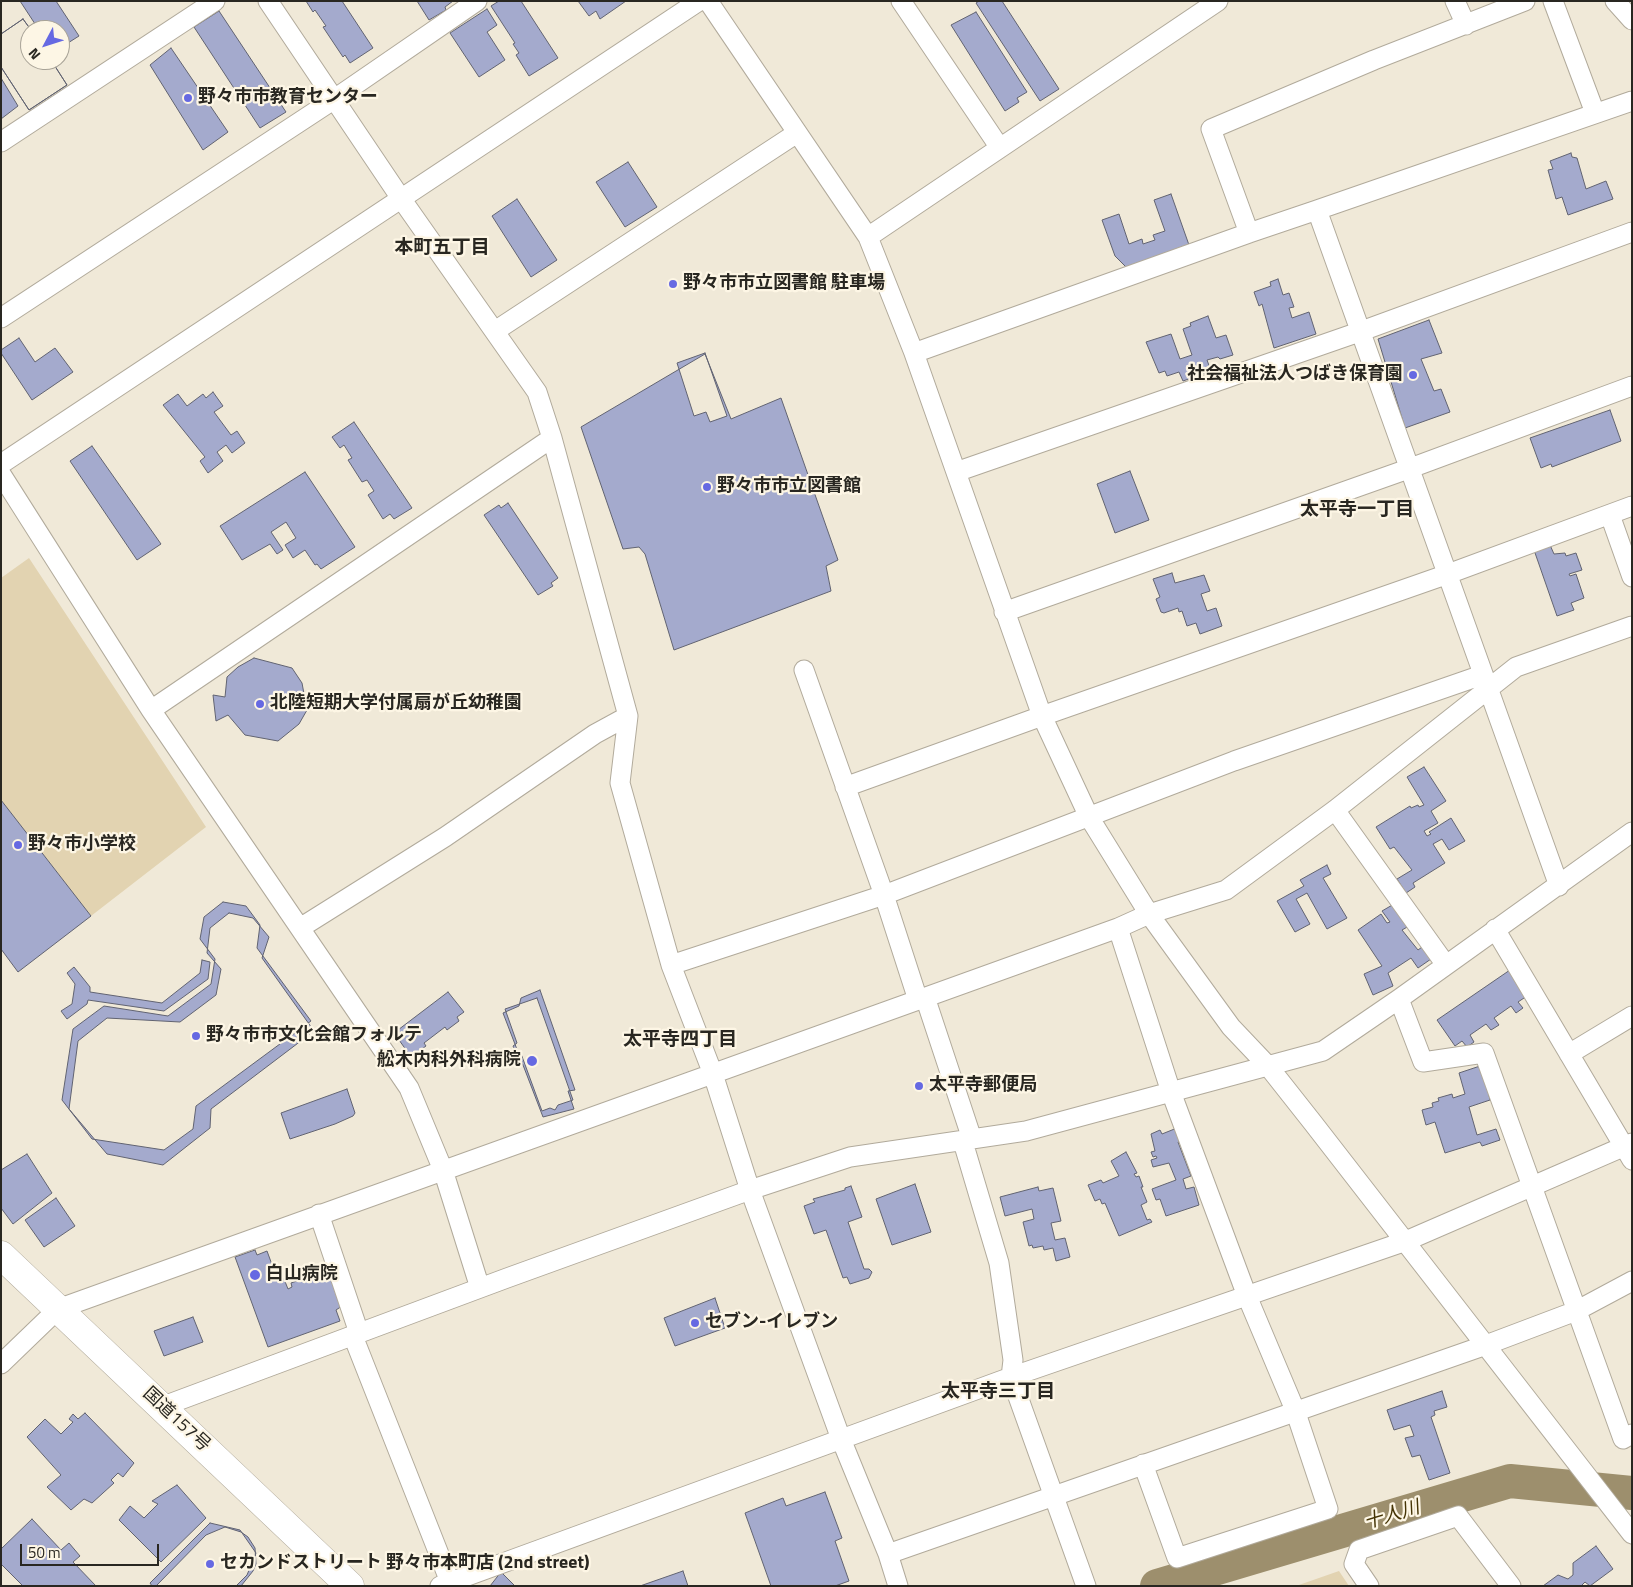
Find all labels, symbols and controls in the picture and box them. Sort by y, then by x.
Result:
north arrow [20,20,70,70]
text: N [23,44,45,65]
place label: 野々市市教育センター [198,87,378,109]
marker: 野々市市教育センター [182,92,194,104]
district label: 本町五丁目 [395,237,489,259]
place label: 野々市市立図書館 駐車場 [683,273,885,295]
marker: 野々市市立図書館 駐車場 [667,278,679,290]
place label: 社会福祉法人つばき保育園 [1187,364,1403,386]
marker: 社会福祉法人つばき保育園 [1407,369,1419,381]
place label: 野々市市立図書館 [717,476,861,498]
marker: 野々市市立図書館 [701,481,713,493]
district label: 太平寺一丁目 [1300,499,1414,521]
place label: 北陸短期大学付属扇が丘幼稚園 [270,693,522,715]
marker: 北陸短期大学付属扇が丘幼稚園 [254,698,266,710]
place label: 野々市小学校 [28,834,136,856]
marker: 野々市小学校 [12,839,24,851]
place label: 野々市市文化会館フォルテ [206,1025,422,1047]
district label: 太平寺四丁目 [623,1029,737,1051]
marker: 野々市市文化会館フォルテ [190,1030,202,1042]
place label: 舩木内科外科病院 [377,1050,521,1072]
marker: 舩木内科外科病院 [525,1054,539,1068]
place label: 太平寺郵便局 [929,1075,1037,1097]
marker: 太平寺郵便局 [913,1080,925,1092]
place label: 白山病院 [266,1264,338,1286]
marker: 白山病院 [248,1268,262,1282]
place label: セブン-イレブン [705,1312,838,1334]
marker: セブン-イレブン [689,1317,701,1329]
district label: 太平寺三丁目 [941,1381,1055,1403]
street label: 国道157号 [138,1383,214,1457]
water label: 十人川 [1361,1497,1423,1535]
scale bar [22,1534,161,1566]
text: 50 m [28,1541,61,1564]
place label: セカンドストリート 野々市本町店 (2nd street) [220,1553,590,1575]
marker: セカンドストリート 野々市本町店 (2nd street) [204,1558,216,1570]

